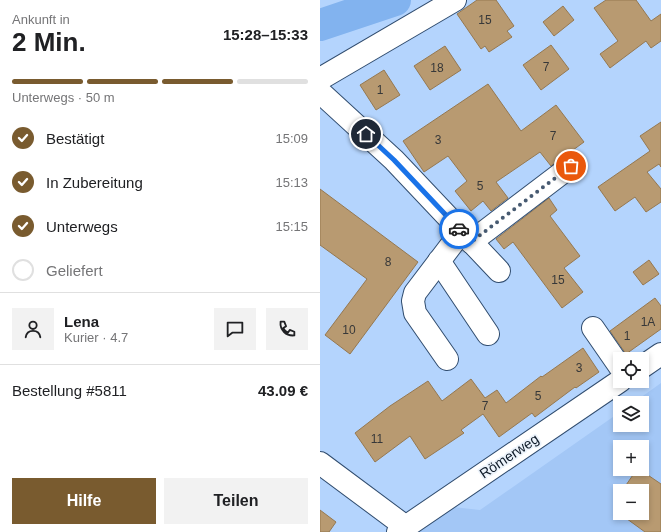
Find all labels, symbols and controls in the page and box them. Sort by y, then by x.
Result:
text: Ankunft in [12,12,70,27]
house number: 15 [478,13,492,27]
text: 15:28–15:33 [223,26,308,43]
text: 2 Min. [12,27,86,57]
house number: 7 [543,60,550,74]
house number: 18 [430,61,444,75]
house number: 1 [377,83,384,97]
text: Unterwegs · 50 m [12,90,115,105]
pin [349,117,383,151]
icon: home [355,123,377,145]
icon: check [12,127,34,149]
house number: 7 [550,129,557,143]
text: Bestätigt [46,130,104,147]
text: 15:09 [275,131,308,146]
house number: 3 [435,133,442,147]
pin [554,149,588,183]
icon: bag [560,155,582,177]
icon: check [12,171,34,193]
text: In Zubereitung [46,174,143,191]
text: 15:13 [275,175,308,190]
house number: 5 [477,179,484,193]
courier [439,209,479,249]
icon: check [12,215,34,237]
text: Unterwegs [46,218,118,235]
icon: car [448,218,470,240]
text: 15:15 [275,219,308,234]
house number: 8 [385,255,392,269]
text: Geliefert [46,262,103,279]
house number: 15 [551,273,565,287]
button: person [12,308,54,350]
button: chat [214,308,256,350]
button: phone [266,308,308,350]
text: Lena [64,313,99,330]
house number: 1A [641,315,655,329]
house number: 10 [342,323,356,337]
house number: 1 [624,329,631,343]
text: Kurier · 4.7 [64,330,128,345]
map controls [613,352,649,520]
button: locate [613,352,649,388]
house number: 3 [576,361,583,375]
text: Bestellung #5811 [12,382,127,399]
text: 43.09 € [258,382,308,399]
house number: 5 [535,389,542,403]
button: layers [613,396,649,432]
house number: 7 [482,399,489,413]
street label: Römerweg [476,430,542,482]
house number: 11 [371,432,384,446]
button: + [613,440,649,476]
button: Hilfe [12,478,156,524]
button: Teilen [164,478,308,524]
button: − [613,484,649,520]

